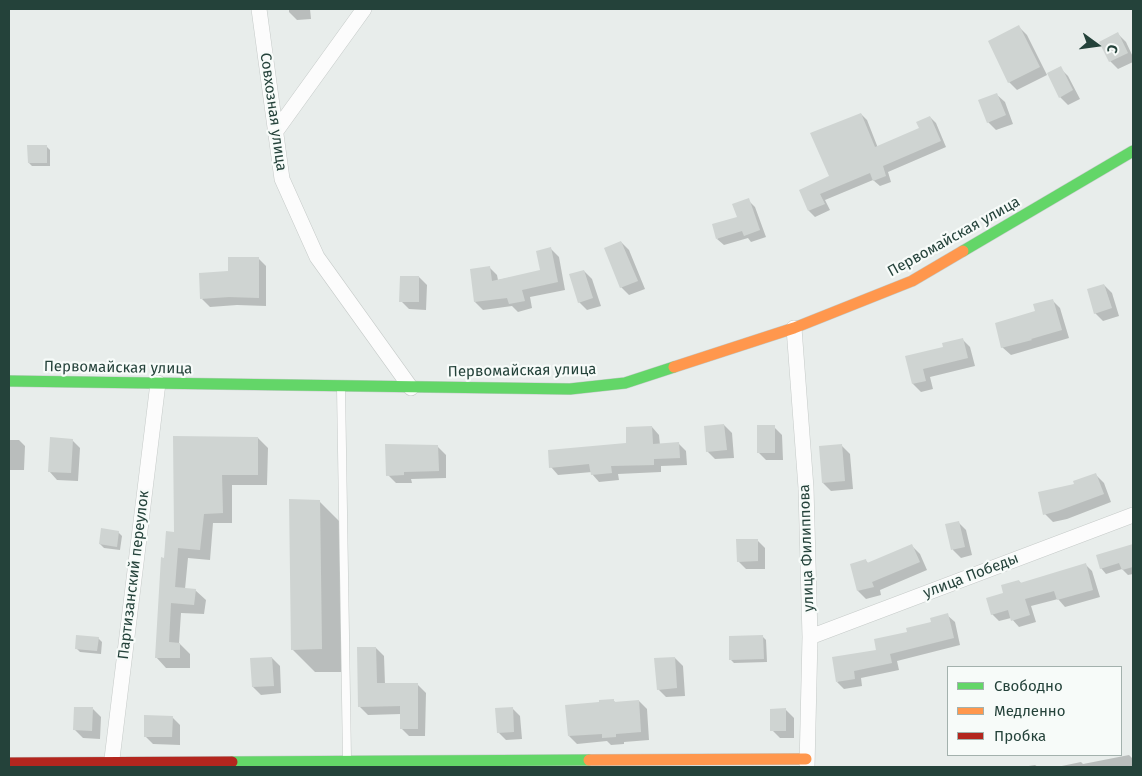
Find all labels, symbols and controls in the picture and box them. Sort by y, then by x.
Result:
north arrow [1072,20,1122,70]
text: С [1103,43,1121,55]
street label: Совхозная улица [256,52,290,172]
street label: Первомайская улица [885,193,1023,281]
street label: Первомайская улица [44,358,192,378]
street label: Первомайская улица [448,361,596,381]
street label: улица Филиппова [796,484,818,612]
street label: Партизанский переулок [115,489,153,661]
street label: улица Победы [921,550,1021,602]
legend [947,666,1122,756]
text: Свободно [994,677,1063,695]
text: Медленно [994,702,1066,720]
text: Пробка [994,727,1046,745]

